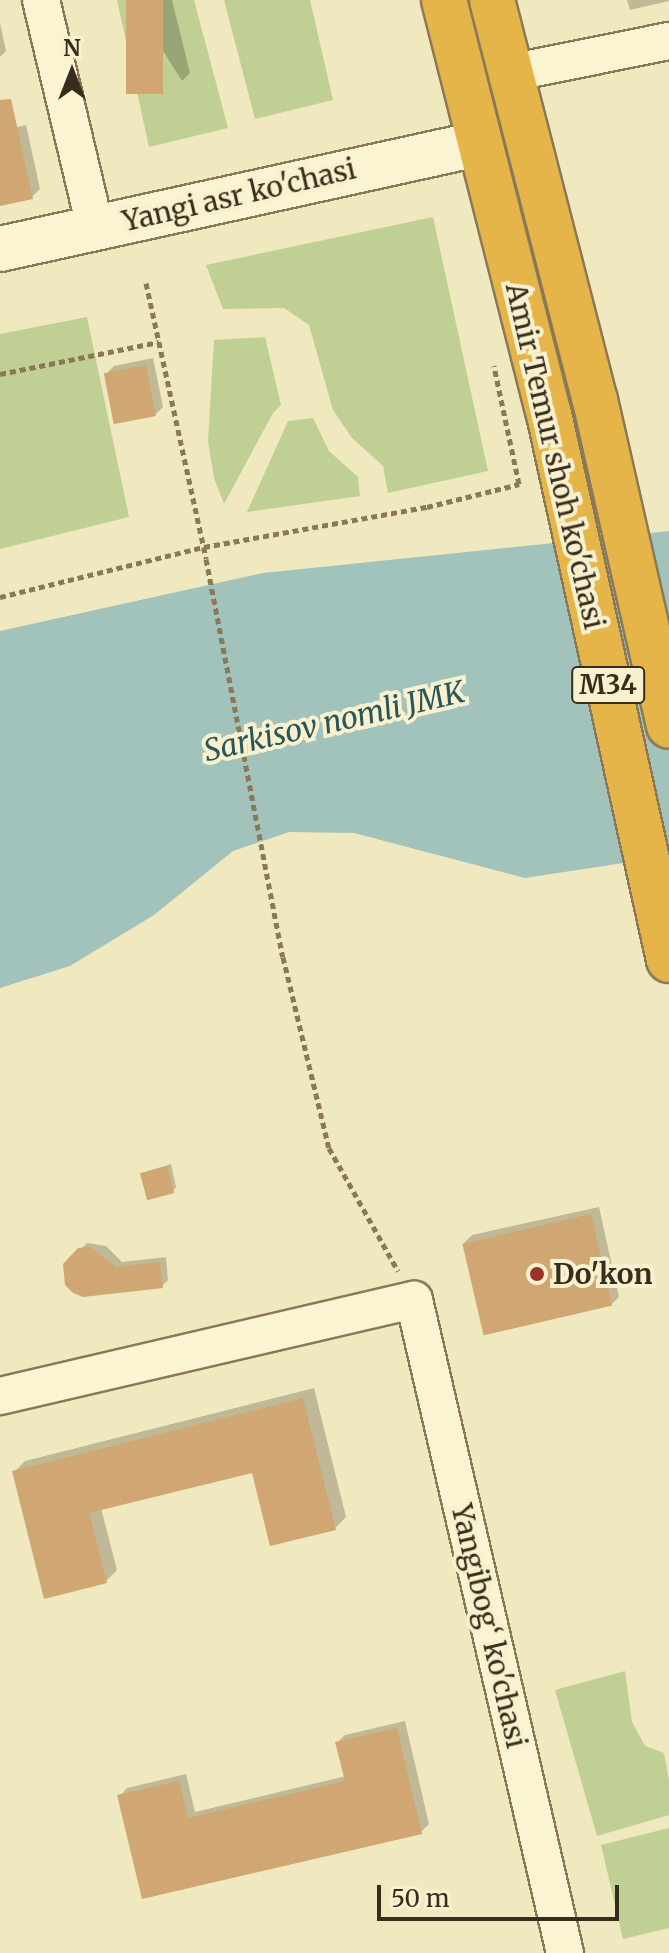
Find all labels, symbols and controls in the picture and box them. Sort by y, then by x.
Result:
north arrow [32,32,112,112]
text: N [63,34,81,62]
street label: Yangi asr ko'chasi [119,152,359,238]
street label: Amir Temur shoh ko'chasi [499,280,611,632]
road number: M34 [570,663,646,707]
water label: Sarkisov nomli JMK [200,674,468,768]
place label: Do'kon [553,1257,652,1291]
marker: Do'kon [528,1265,546,1283]
street label: Yangibog‘ ko'chasi [445,1501,533,1751]
scale bar [381,1869,623,1919]
text: 50 m [391,1883,450,1914]

